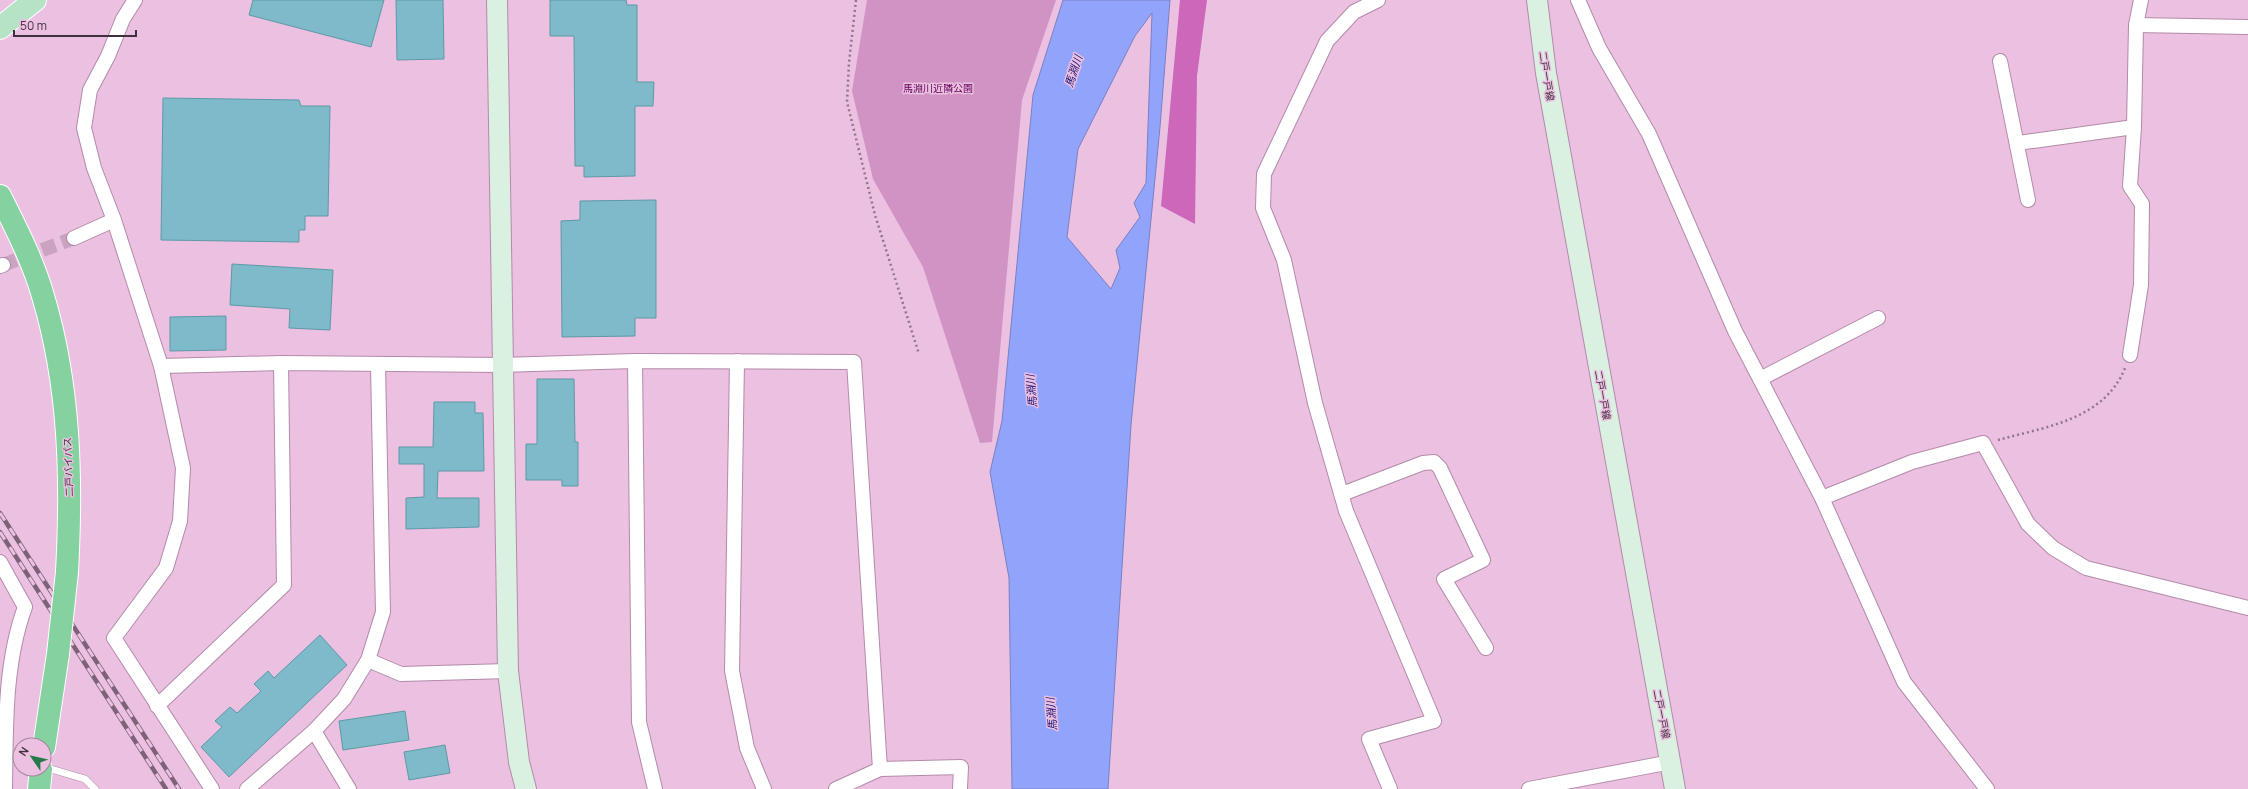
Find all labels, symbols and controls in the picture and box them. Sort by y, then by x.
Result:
scale bar [14,12,136,38]
text: 50 m [20,17,47,34]
street label: 二戸一戸線 [1536,50,1558,102]
water label: 馬淵川 [1061,52,1086,89]
park label: 馬淵川近隣公園 [903,81,973,95]
street label: 二戸一戸線 [1592,369,1614,421]
water label: 馬淵川 [1022,373,1040,408]
street label: 二戸バイパス [60,437,76,497]
street label: 二戸一戸線 [1650,688,1674,740]
water label: 馬淵川 [1042,696,1060,731]
north arrow [12,737,52,777]
text: N [15,744,32,759]

